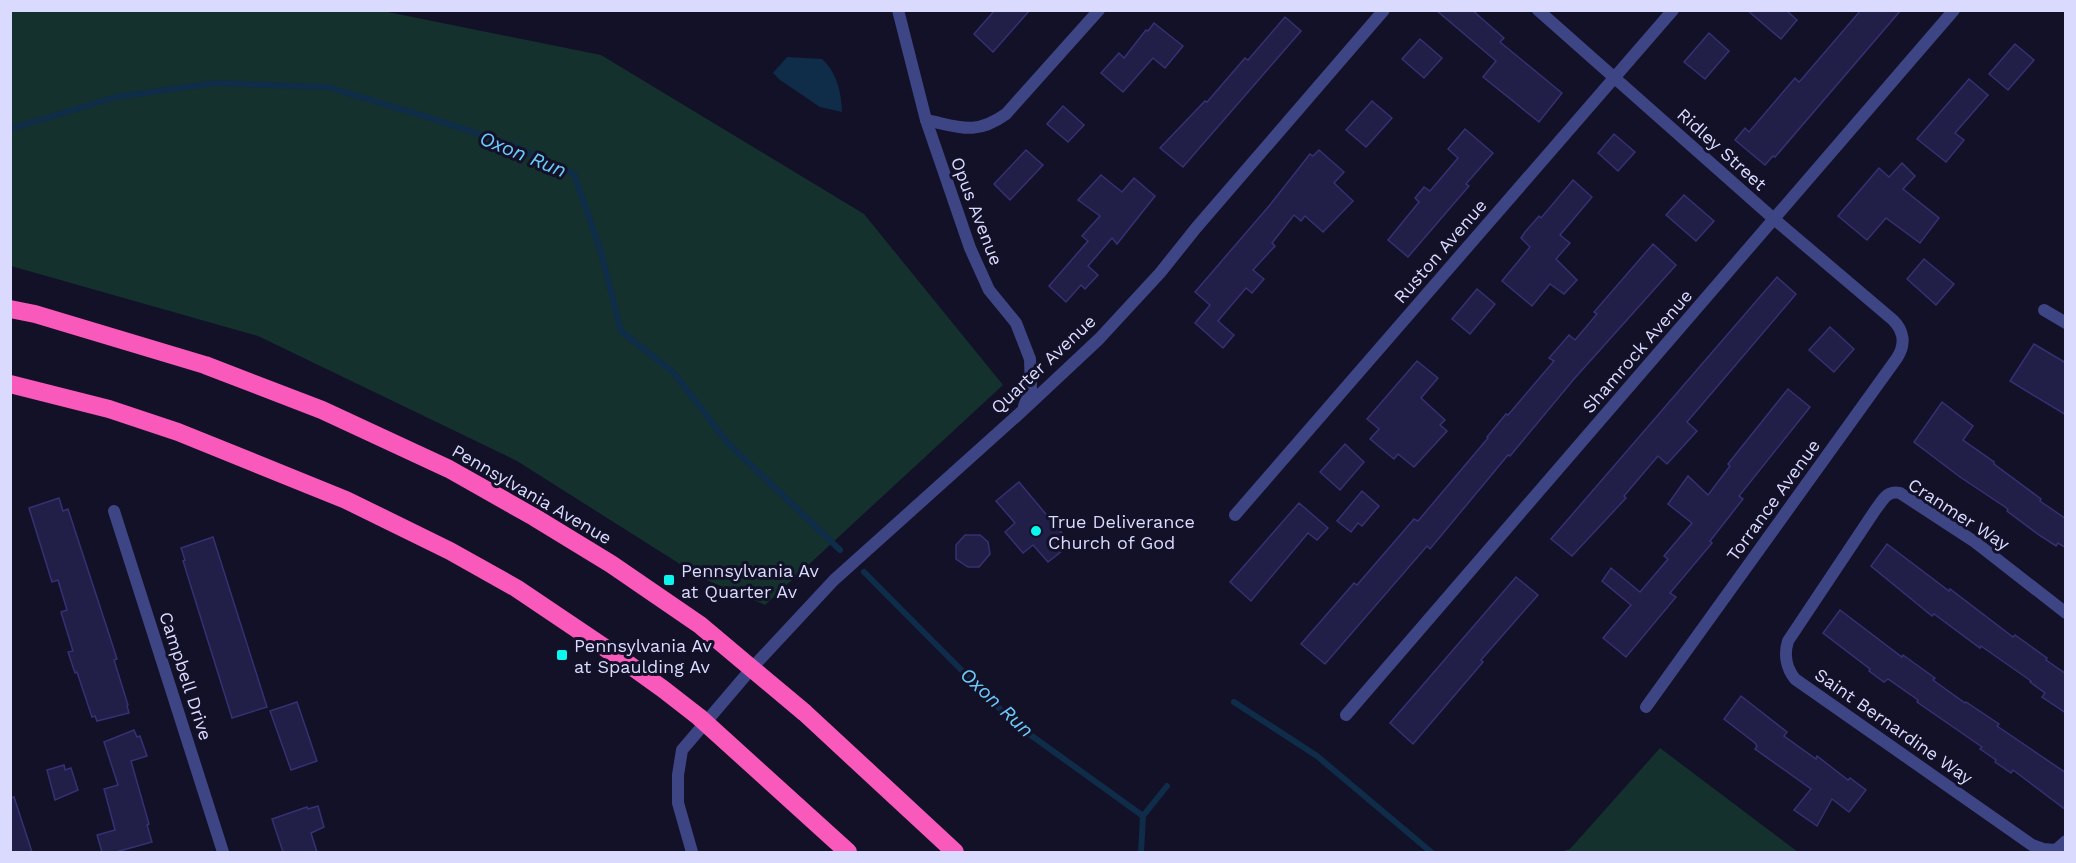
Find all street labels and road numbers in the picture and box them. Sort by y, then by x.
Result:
street label: Ridley Street [1673,104,1771,195]
street label: Opus Avenue [947,154,1007,268]
street label: Ruston Avenue [1389,195,1491,307]
street label: Shamrock Avenue [1578,285,1696,417]
street label: Quarter Avenue [986,310,1100,418]
street label: Torrance Avenue [1722,435,1824,565]
street label: Pennsylvania Avenue [448,440,616,548]
street label: Cranmer Way [1904,473,2014,555]
street label: Campbell Drive [155,609,217,743]
street label: Saint Bernardine Way [1811,664,1977,789]

